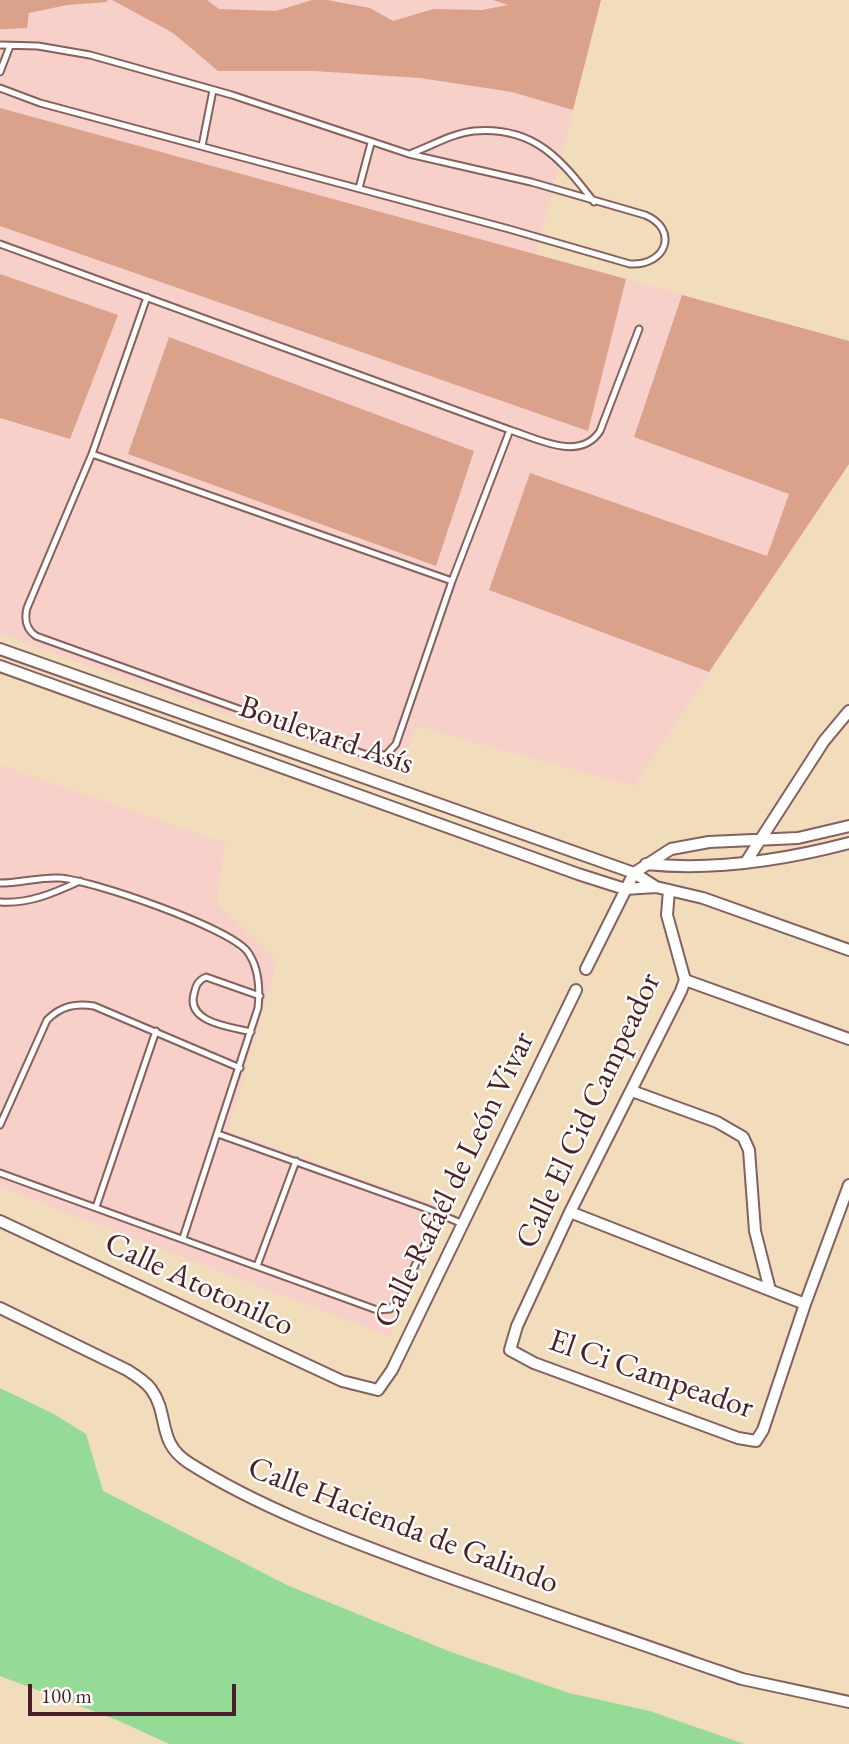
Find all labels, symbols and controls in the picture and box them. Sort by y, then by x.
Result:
street label: Boulevard Asís [234,688,418,784]
street label: Calle El Cid Campeador [508,967,670,1255]
street label: Calle Rafaél de León Vivar [367,1026,543,1334]
street label: Calle Atotonilco [98,1224,300,1346]
street label: El Ci Campeador [544,1322,758,1428]
street label: Calle Hacienda de Galindo [242,1449,564,1603]
scale bar [32,1670,240,1714]
text: 100 m [41,1682,92,1709]

